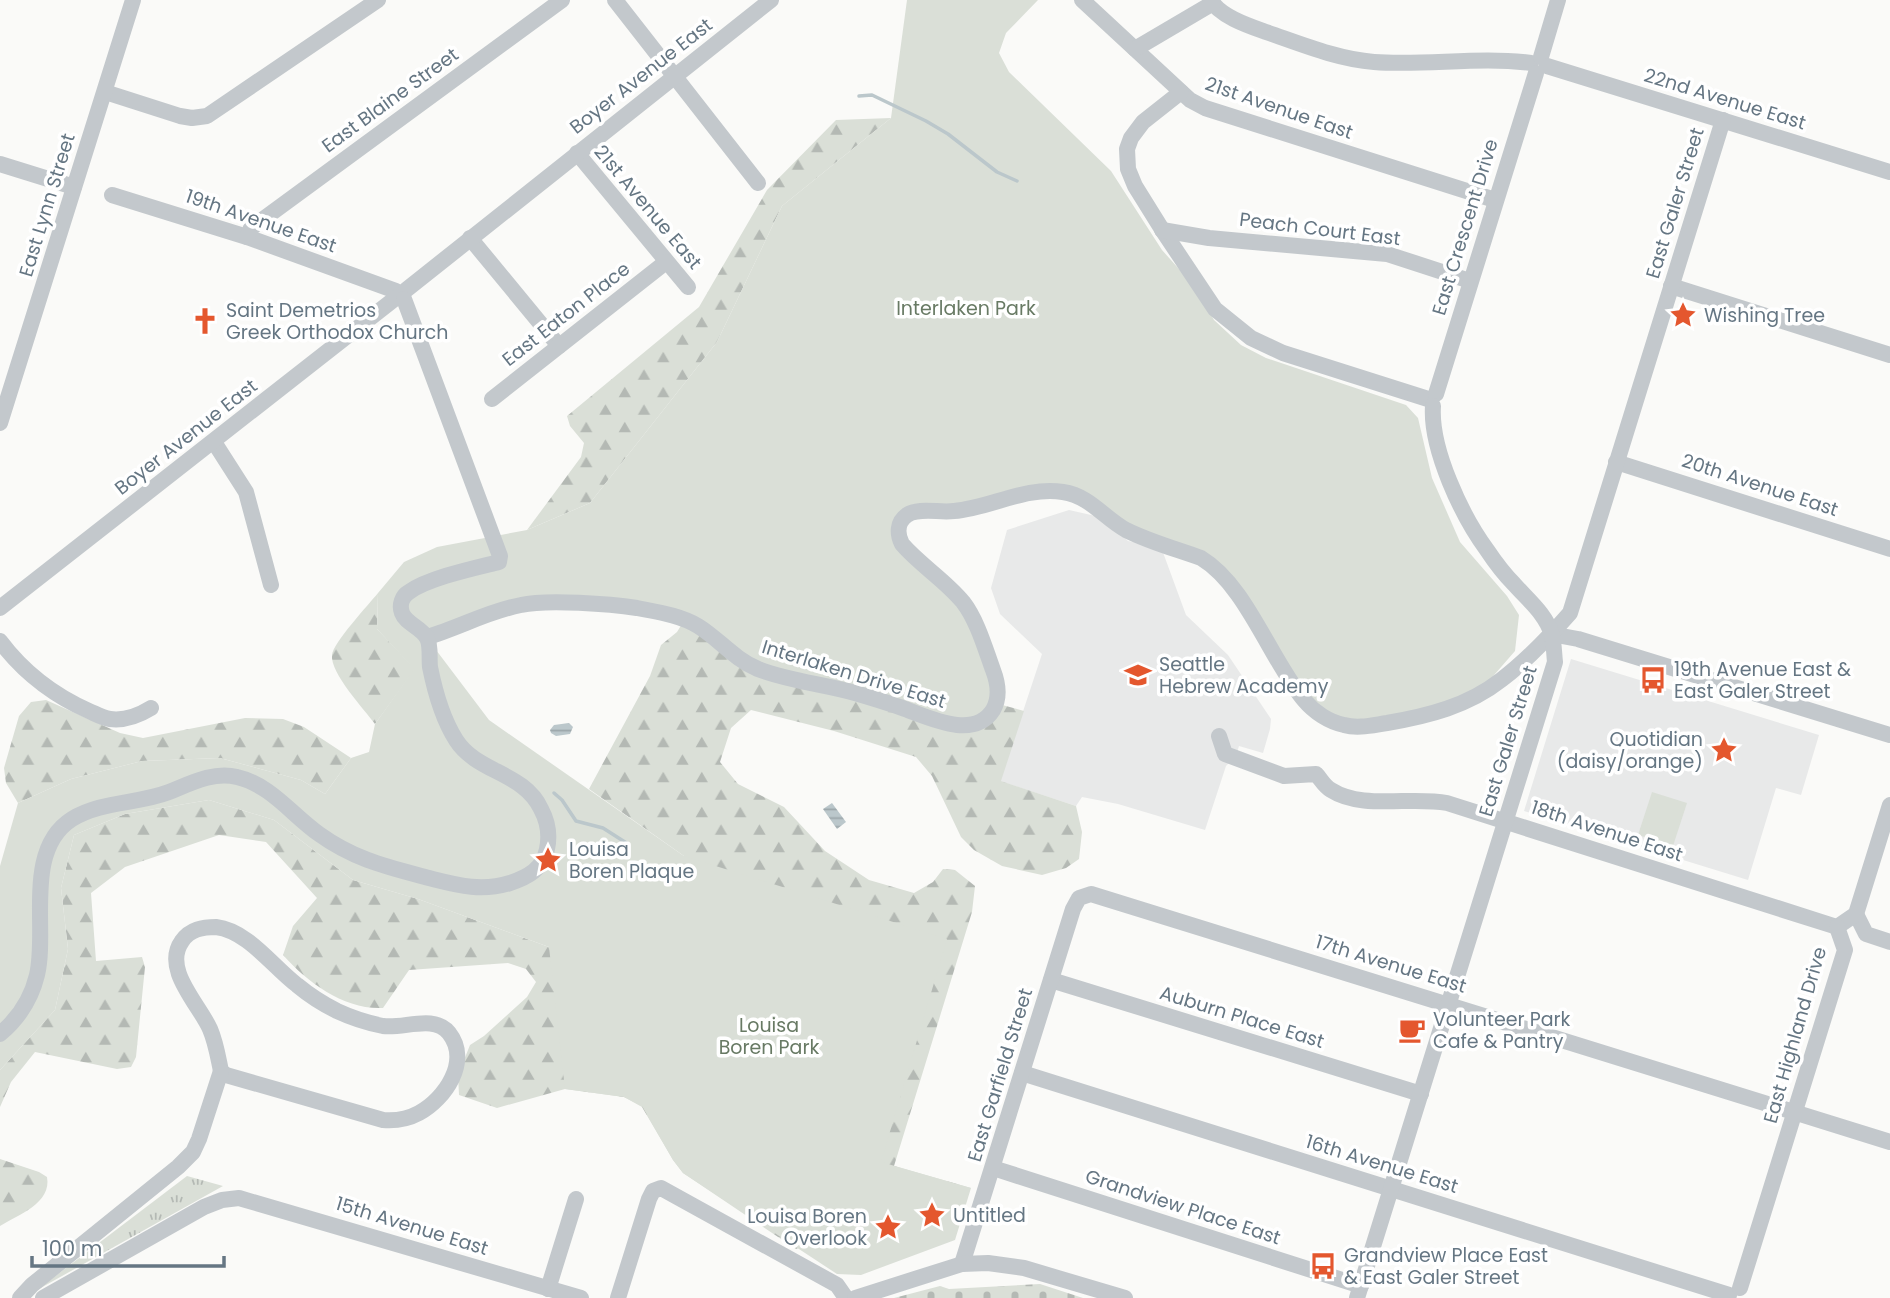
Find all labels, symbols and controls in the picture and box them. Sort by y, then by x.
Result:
street label: Boyer Avenue East [564,12,718,140]
street label: East Blaine Street [316,41,464,159]
street label: 22nd Avenue East [1641,62,1809,136]
street label: 21st Avenue East [1201,70,1357,146]
street label: East Galer Street [1639,124,1711,282]
street label: East Lynn Street [12,130,82,280]
street label: East Crescent Drive [1425,136,1505,318]
street label: 21st Avenue East [588,139,708,275]
street label: 19th Avenue East [182,183,340,260]
street label: Peach Court East [1238,206,1402,252]
street label: East Eaton Place [497,256,635,372]
park label: Interlaken Park [896,295,1036,322]
place label: Saint Demetrios Greek Orthodox Church [226,297,449,346]
place icon: Wishing Tree [1668,300,1698,330]
place label: Wishing Tree [1704,302,1825,329]
church icon: Saint Demetrios Greek Orthodox Church [190,306,220,336]
street label: Boyer Avenue East [109,373,263,501]
street label: 20th Avenue East [1678,447,1842,523]
street label: Interlaken Drive East [759,633,949,715]
place label: Seattle Hebrew Academy [1159,651,1329,700]
place label: 19th Avenue East & East Galer Street [1674,656,1851,705]
school or university icon: Seattle Hebrew Academy [1123,660,1153,690]
street label: East Galer Street [1472,662,1544,820]
bus stop icon: 19th Avenue East & East Galer Street [1638,665,1668,695]
place label: Quotidian (daisy/orange) [1557,726,1703,775]
place icon: Quotidian (daisy/orange) [1709,735,1739,765]
street label: 18th Avenue East [1528,794,1686,868]
place label: Louisa Boren Plaque [569,836,694,885]
place icon: Louisa Boren Plaque [533,845,563,875]
street label: 17th Avenue East [1312,928,1470,1000]
street label: East Highland Drive [1757,944,1833,1126]
street label: Auburn Place East [1156,979,1328,1055]
street label: East Garfield Street [961,985,1039,1165]
place label: Volunteer Park Cafe & Pantry [1433,1006,1571,1055]
park label: Louisa Boren Park [719,1012,820,1061]
cafe icon: Volunteer Park Cafe & Pantry [1397,1015,1427,1045]
street label: 16th Avenue East [1302,1128,1462,1200]
street label: Grandview Place East [1082,1163,1284,1251]
street label: 15th Avenue East [332,1190,492,1262]
place icon: Untitled [917,1200,947,1230]
place label: Untitled [953,1202,1026,1229]
place label: Louisa Boren Overlook [747,1203,867,1252]
place icon: Louisa Boren Overlook [873,1212,903,1242]
scale bar [32,1224,224,1268]
text: 100 m [42,1234,102,1263]
place label: Grandview Place East & East Galer Street [1344,1242,1548,1291]
bus stop icon: Grandview Place East & East Galer Street [1308,1251,1338,1281]

